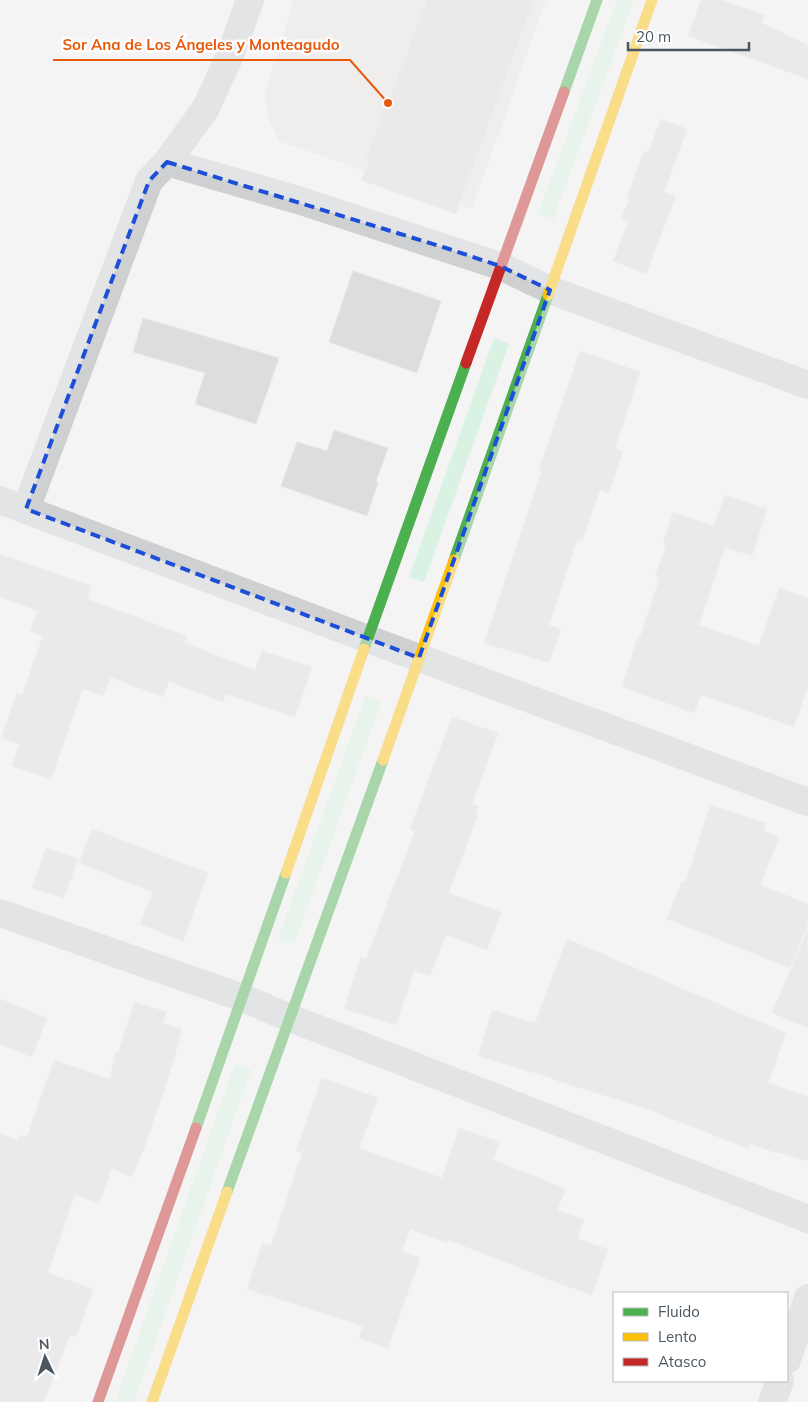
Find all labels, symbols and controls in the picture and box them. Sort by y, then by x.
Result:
scale bar [628,20,749,52]
text: 20 m [636,27,671,46]
callout: Sor Ana de Los Ángeles y Monteagudo [53,30,350,60]
text: Sor Ana de Los Ángeles y Monteagudo [62,35,340,54]
legend [613,1292,788,1382]
text: Fluido [658,1302,700,1321]
text: Lento [658,1327,697,1346]
north arrow [20,1332,70,1382]
text: N [38,1335,50,1353]
text: Atasco [658,1352,706,1371]

